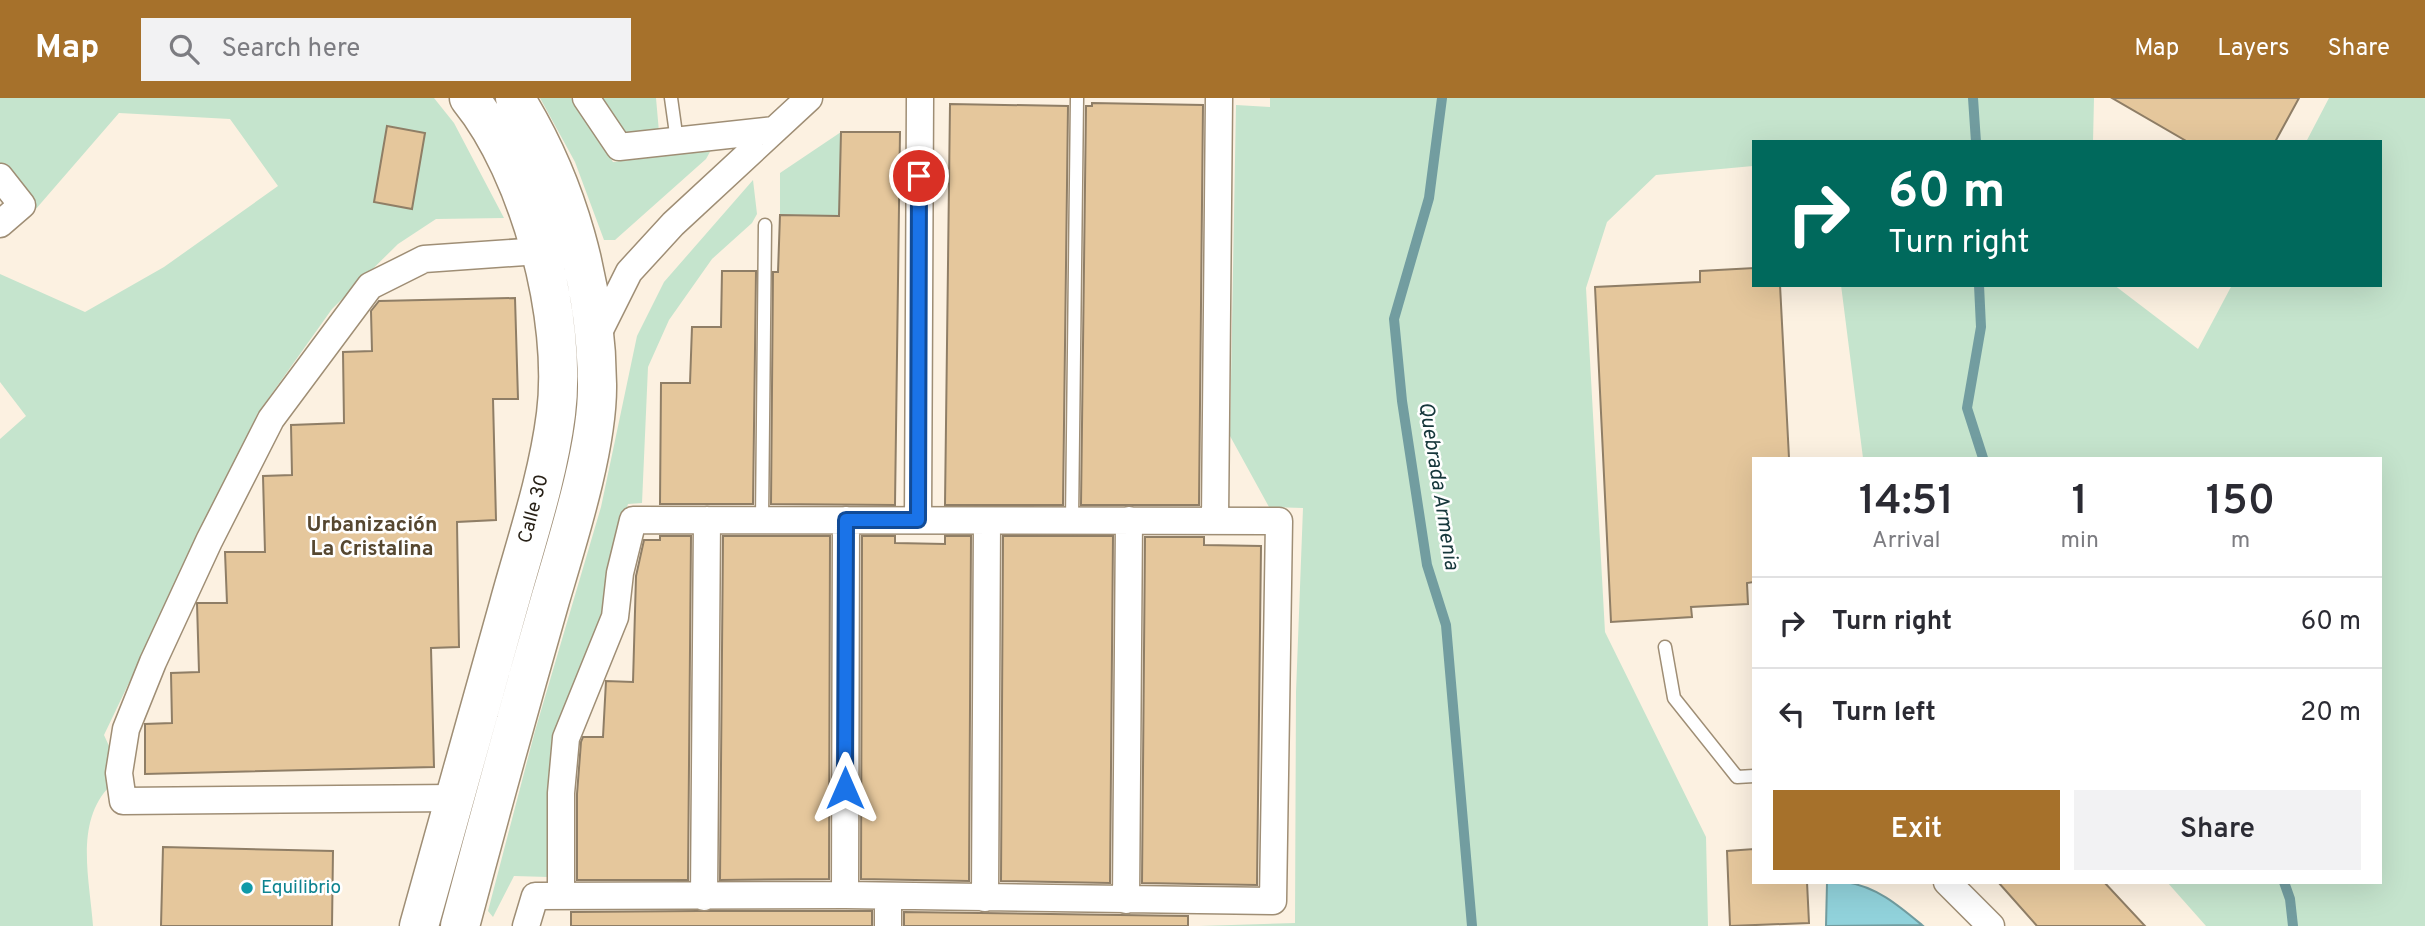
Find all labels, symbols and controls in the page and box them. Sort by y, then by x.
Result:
search box [141,18,631,81]
text: Map [35,28,99,70]
icon: search [165,30,203,68]
text: Search here [221,33,360,66]
text: Map [2134,34,2179,64]
text: Layers [2217,34,2289,64]
text: Share [2327,34,2390,64]
pin [889,146,949,206]
icon: arrive [900,157,938,195]
text: 60 m [1888,163,2006,225]
icon: right [1773,168,1864,259]
text: Turn right [1888,224,2030,264]
water label: Quebrada Armenia [1411,400,1465,572]
street label: Calle 30 [513,472,555,546]
text: 14:51 [1859,476,1954,529]
text: 1 [2072,476,2088,529]
text: 150 [2206,476,2275,529]
district label: Urbanización La Cristalina [307,512,437,563]
text: Arrival [1872,527,1941,556]
text: min [2061,527,2099,556]
text: m [2231,527,2250,556]
icon: right [1773,604,1811,642]
text: Turn right [1832,606,1952,639]
text: 60 m [2301,606,2361,639]
icon: left [1773,695,1811,733]
text: Turn left [1832,697,1936,730]
text: 20 m [2300,697,2361,730]
position arrow [808,751,882,825]
button: Exit [1773,790,2060,870]
button: Share [2074,790,2361,870]
place label: Equilibrio [261,876,341,900]
marker: Equilibrio [239,880,255,896]

